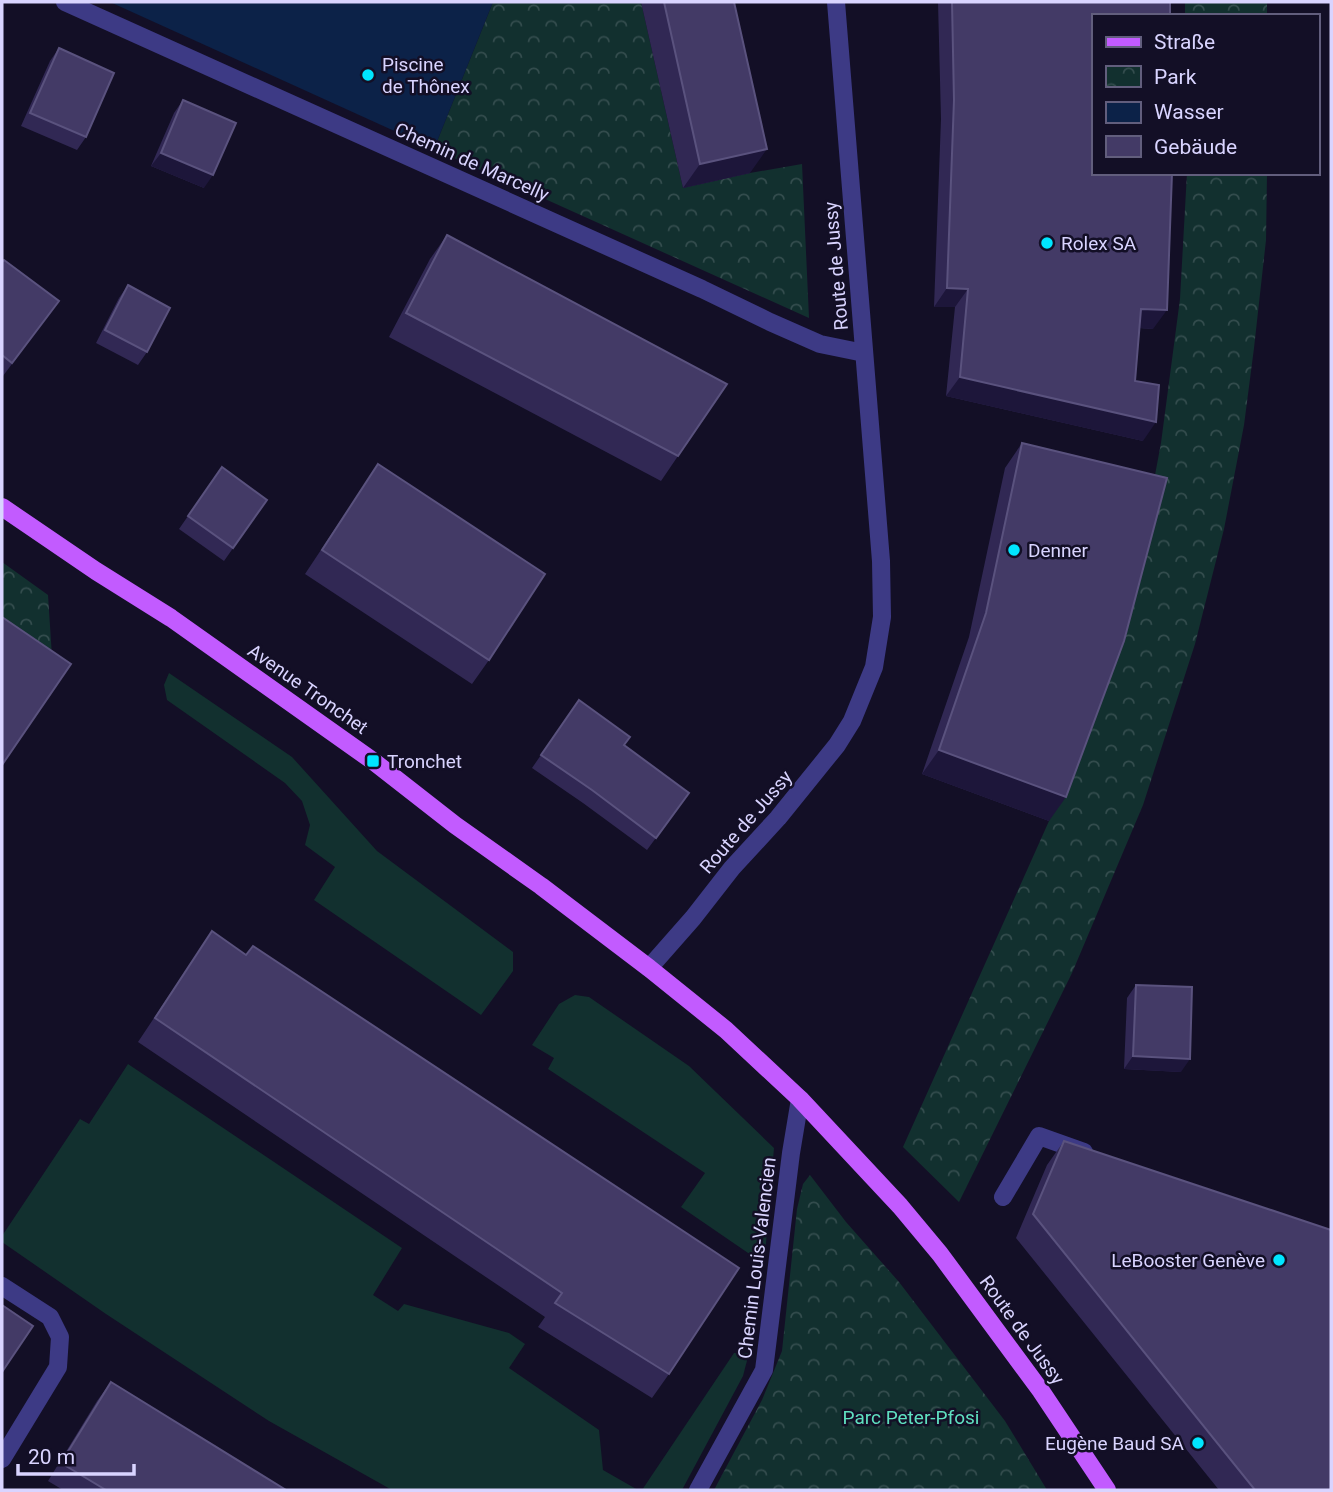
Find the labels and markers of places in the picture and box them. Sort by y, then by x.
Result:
place label: Piscine de Thônex [382,53,470,98]
marker: Piscine de Thônex [360,67,376,83]
place label: Rolex SA [1061,232,1137,255]
marker: Rolex SA [1039,235,1055,251]
place label: Denner [1028,539,1089,562]
marker: Denner [1006,542,1022,558]
place label: Tronchet [387,750,462,773]
marker: Tronchet [365,753,381,769]
place label: LeBooster Genève [1111,1249,1265,1272]
marker: LeBooster Genève [1271,1252,1287,1268]
place label: Eugène Baud SA [1045,1432,1185,1455]
marker: Eugène Baud SA [1190,1435,1206,1451]

